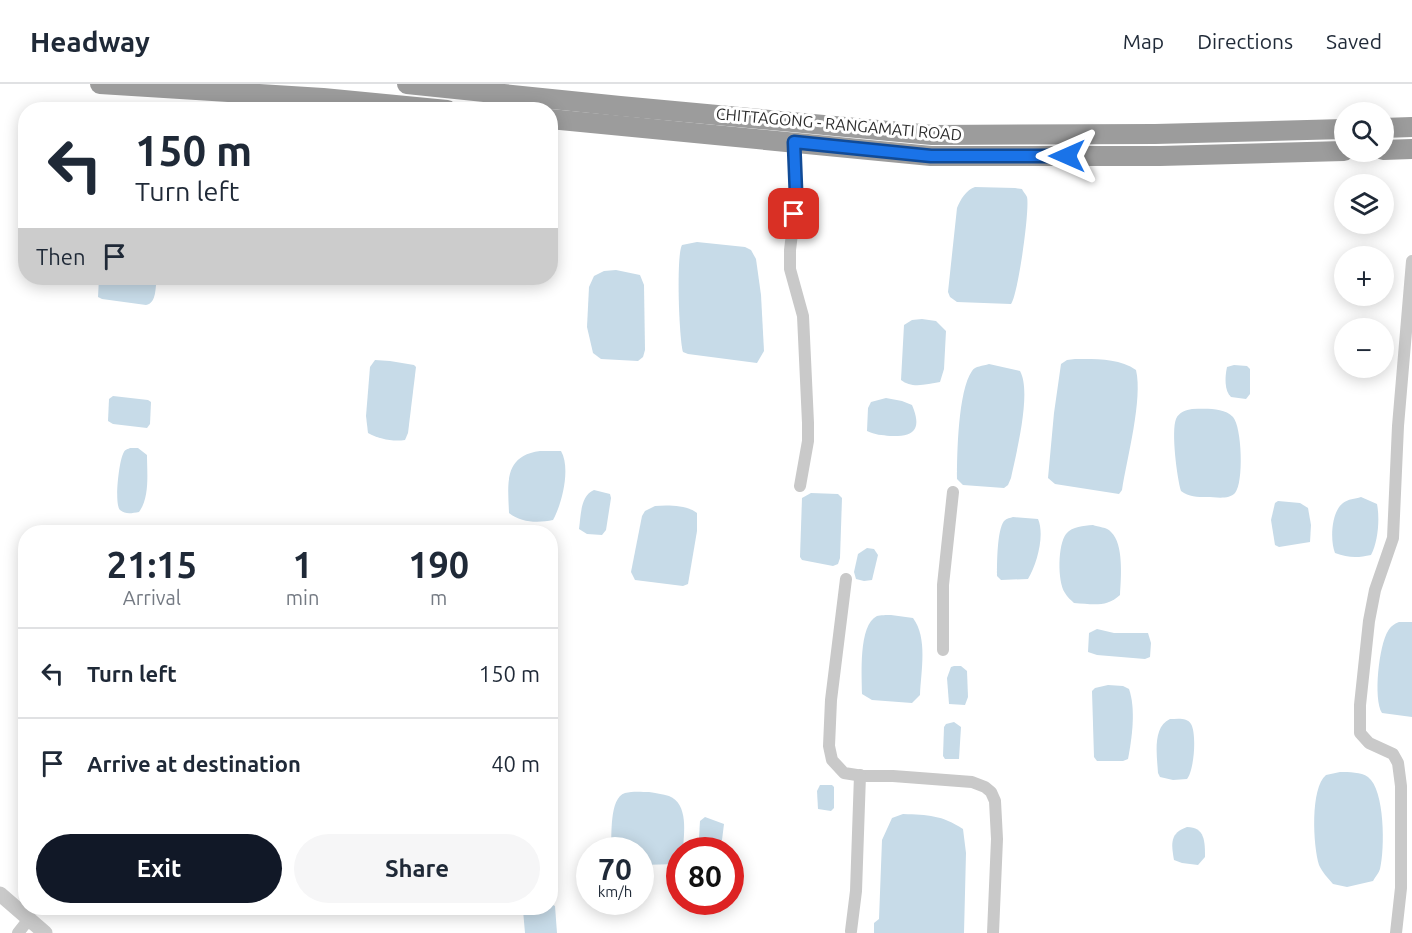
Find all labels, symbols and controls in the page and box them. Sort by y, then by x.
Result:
text: Headway [30,26,150,57]
text: Map [1123,29,1164,53]
text: Directions [1197,29,1293,53]
text: Saved [1326,29,1382,53]
map controls [1334,102,1394,378]
button: search [1334,102,1394,162]
street label: CHITTAGONG - RANGAMATI ROAD [715,104,963,144]
position arrow [1035,124,1099,188]
icon: left [36,126,114,204]
text: 150 m [135,127,252,174]
button: layers [1334,174,1394,234]
text: Turn left [135,176,239,206]
pin [768,188,819,239]
icon: arrive [777,197,810,230]
icon: arrive [98,240,131,273]
text: Then [36,244,86,269]
button: + [1334,246,1394,306]
button: − [1334,318,1394,378]
text: 21:15 [107,544,197,585]
text: 1 [292,544,313,585]
text: 190 [408,544,469,585]
text: Arrival [123,586,181,609]
text: min [286,586,319,609]
text: m [430,586,447,609]
icon: left [36,657,69,690]
text: Turn left [87,661,177,686]
text: 150 m [479,661,540,686]
icon: arrive [36,747,69,780]
text: Arrive at destination [87,751,301,776]
text: 40 m [491,751,540,776]
button: Exit [36,834,282,903]
button: Share [294,834,540,903]
speed limit sign: 80 [666,837,744,915]
text: 70 [598,852,632,886]
text: km/h [598,883,632,900]

